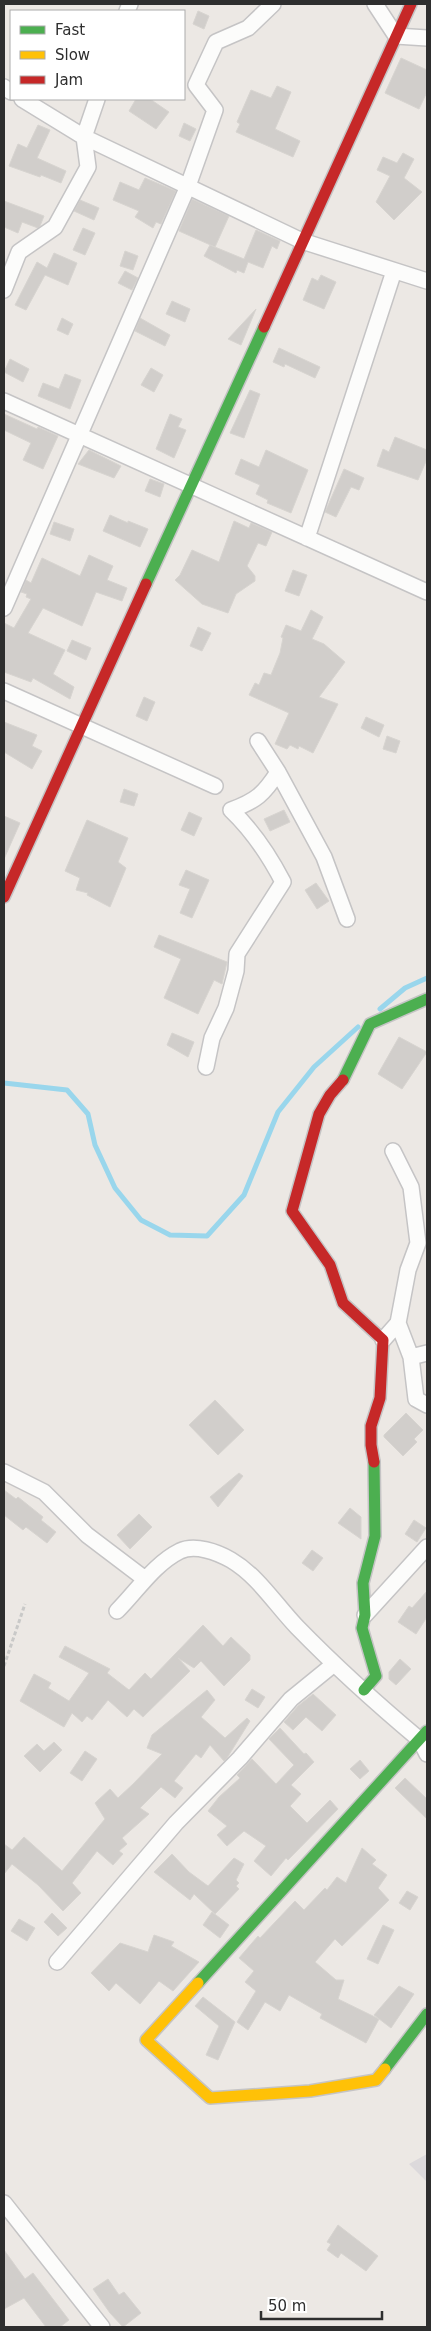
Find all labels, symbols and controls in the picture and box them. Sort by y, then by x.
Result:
legend [10,10,185,100]
text: Fast [55,21,85,39]
text: Slow [55,46,90,64]
text: Jam [54,71,83,89]
scale bar [261,2288,382,2320]
text: 50 m [268,2297,306,2315]

